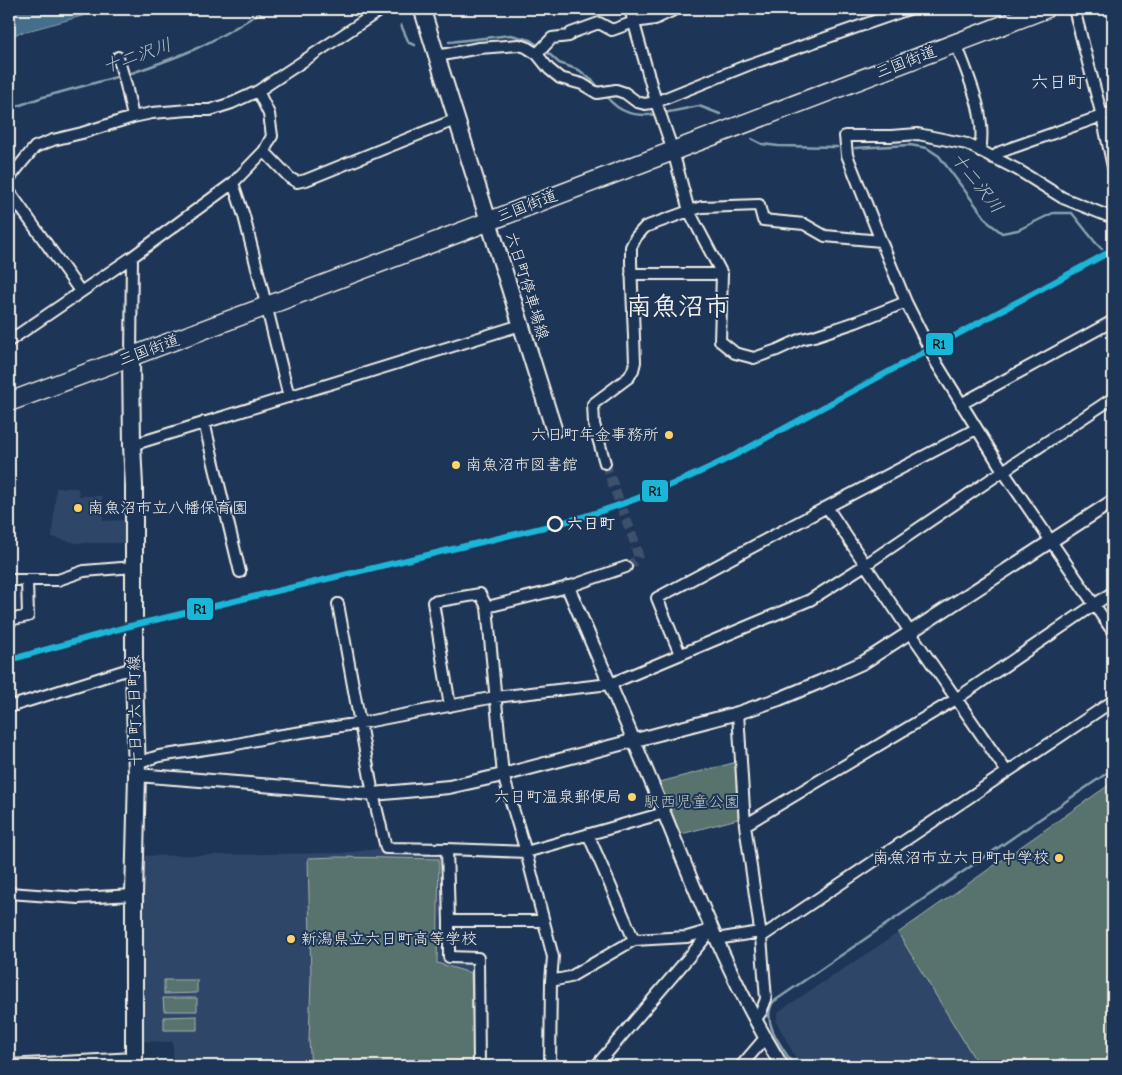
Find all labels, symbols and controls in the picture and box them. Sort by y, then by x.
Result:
water label: 十二沢川 [100,34,174,78]
street label: 三国街道 [873,42,939,82]
district label: 六日町 [1031,72,1085,93]
water label: 十二沢川 [947,148,1007,218]
street label: 三国街道 [494,186,560,226]
street label: 六日町停車場線 [502,230,552,342]
district label: 南魚沼市 [626,292,730,322]
street label: 三国街道 [116,331,182,369]
line badge: R1 [925,332,954,356]
text: R1 [932,336,946,353]
place label: 六日町年金事務所 [531,426,659,444]
marker: 六日町年金事務所 [663,429,675,441]
place label: 南魚沼市図書館 [466,456,578,474]
marker: 南魚沼市図書館 [450,459,462,471]
line badge: R1 [641,479,669,503]
text: R1 [648,483,662,500]
place label: 南魚沼市立八幡保育園 [88,499,248,517]
marker: 南魚沼市立八幡保育園 [72,502,84,514]
place label: 六日町 [567,515,615,533]
marker: 六日町 [547,516,563,532]
line badge: R1 [186,597,214,621]
text: R1 [193,601,207,618]
street label: 十日町六日町線 [125,655,145,767]
place label: 六日町温泉郵便局 [494,788,622,806]
marker: 六日町温泉郵便局 [626,791,638,803]
park label: 駅西児童公園 [644,793,740,811]
place label: 南魚沼市立六日町中学校 [873,849,1049,867]
marker: 南魚沼市立六日町中学校 [1053,852,1065,864]
place label: 新潟県立六日町高等学校 [301,930,477,948]
marker: 新潟県立六日町高等学校 [285,933,297,945]

